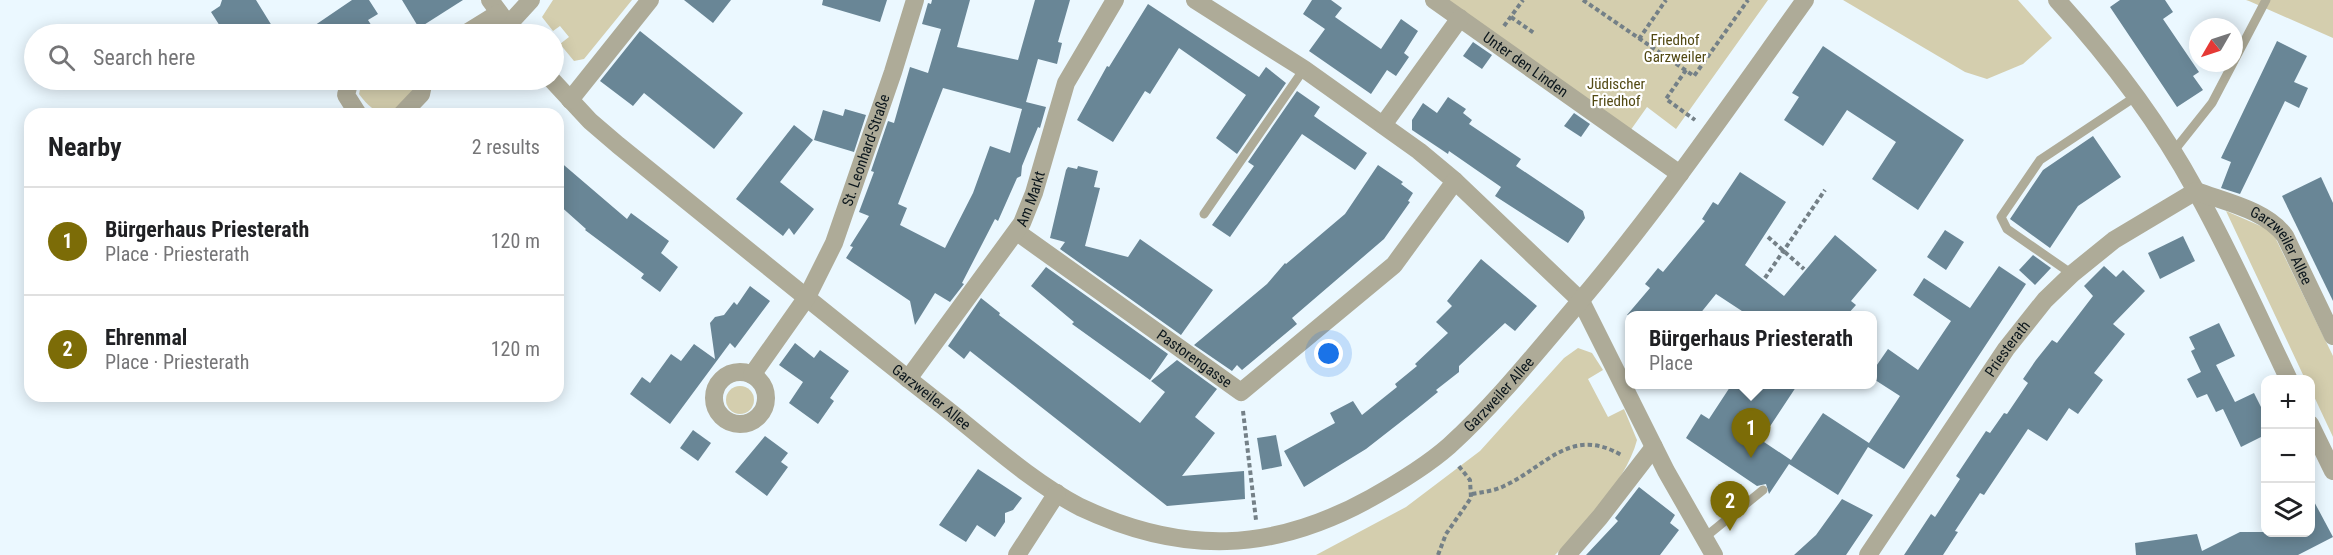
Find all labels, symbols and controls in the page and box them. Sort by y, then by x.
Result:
north arrow [2189,18,2243,72]
search box [24,24,564,90]
street label: Unter den Linden [1479,28,1571,101]
park label: Friedhof Garzweiler [1644,31,1707,66]
icon: search [45,41,78,74]
text: Search here [93,45,195,70]
park label: Jüdischer Friedhof [1587,75,1645,110]
street label: St. Leonhard-Straße [838,92,894,209]
text: Nearby [48,132,122,162]
text: 2 results [472,135,540,159]
street label: Am Markt [1012,169,1049,229]
street label: Garzweiler Allee [2247,203,2316,288]
text: Bürgerhaus Priesterath [105,217,309,242]
text: 1 [62,229,73,253]
text: 120 m [491,229,540,253]
text: Place · Priesterath [105,242,249,266]
popup [1625,311,1877,389]
street label: Priesterath [1981,317,2034,380]
text: Ehrenmal [105,325,187,350]
street label: Pastorengasse [1153,326,1235,392]
text: Bürgerhaus Priesterath [1649,326,1853,351]
text: 2 [62,337,73,361]
text: 120 m [491,337,540,361]
your location [1314,339,1343,368]
text: Place · Priesterath [105,350,249,374]
text: Place [1649,351,1693,375]
street label: Garzweiler Allee [1460,353,1538,436]
street label: Garzweiler Allee [888,360,974,434]
map controls [2261,375,2315,537]
button: + [2261,375,2315,429]
pin: 1 [1732,408,1770,458]
button: − [2261,429,2315,483]
pin: 2 [1710,482,1750,531]
button: layers [2261,483,2315,537]

